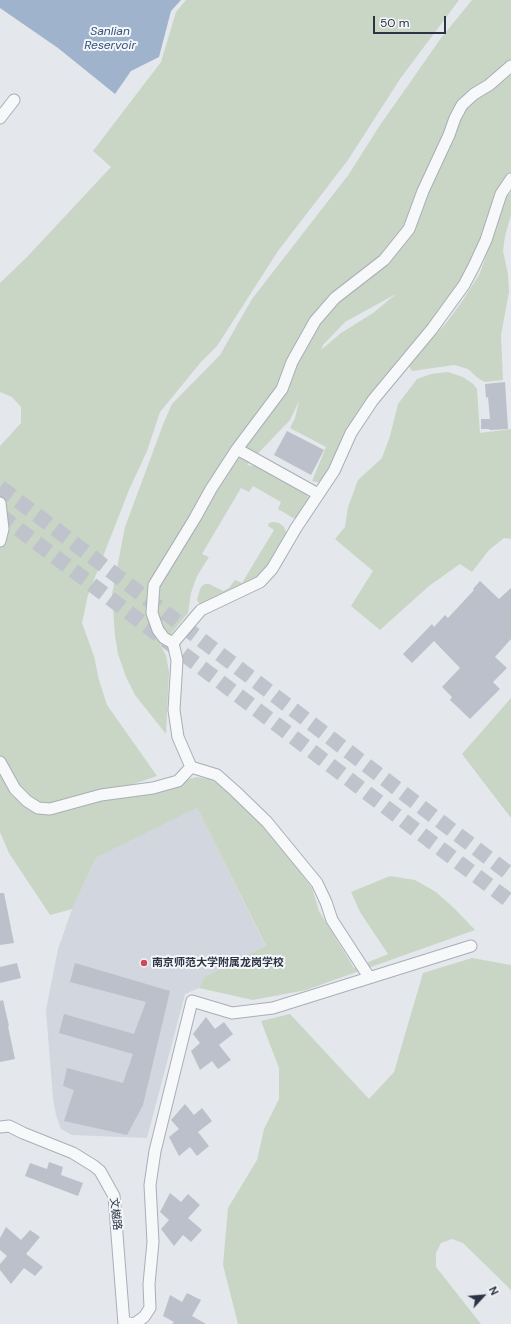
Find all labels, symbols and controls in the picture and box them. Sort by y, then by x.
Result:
scale bar [375,8,448,34]
text: 50 m [380,15,409,31]
water label: Sanlian Reservoir [84,25,136,53]
place label: 南京师范大学附属龙岗学校 [152,956,284,970]
marker: 南京师范大学附属龙岗学校 [139,958,149,968]
street label: 文樾路 [106,1197,124,1231]
north arrow [463,1276,503,1316]
text: N [486,1284,502,1297]

